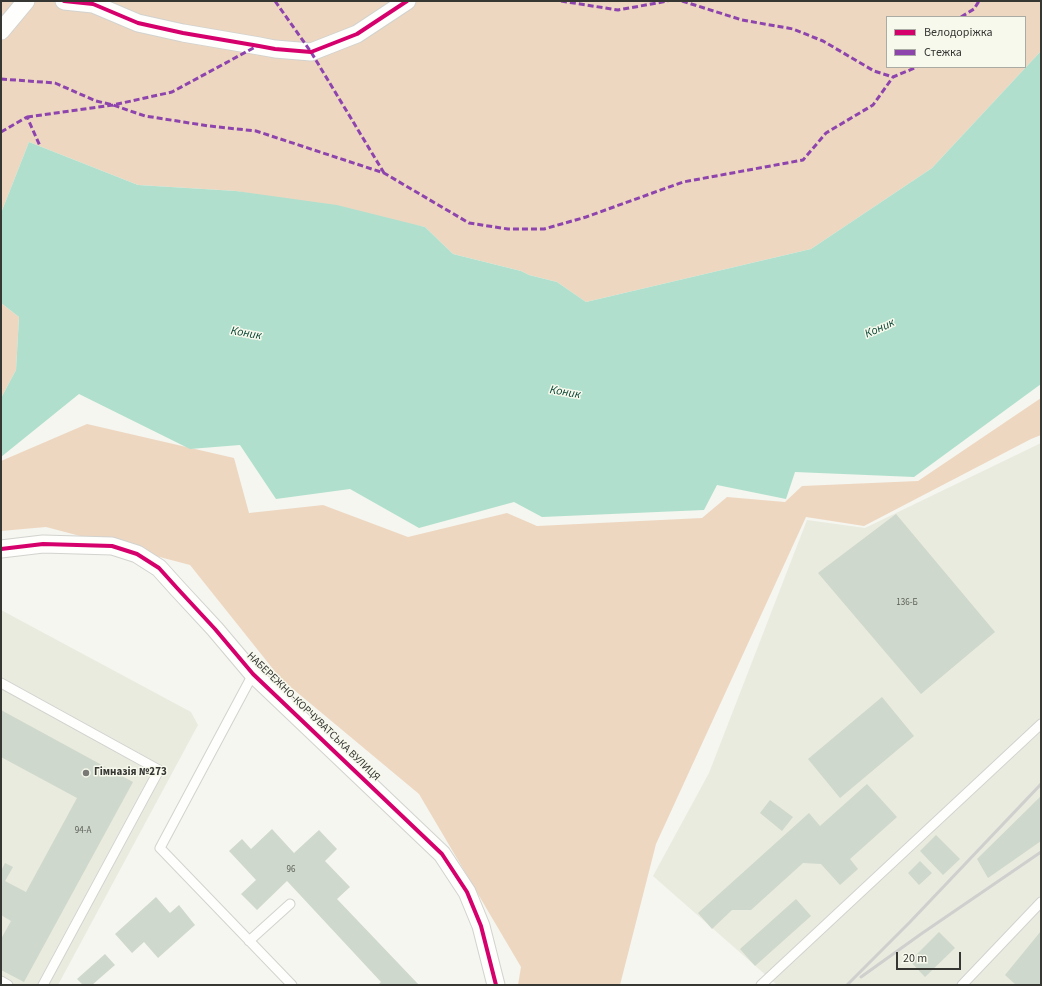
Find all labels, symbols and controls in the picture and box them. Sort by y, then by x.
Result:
legend [886,16,1026,68]
text: Велодоріжка [924,24,993,41]
text: Стежка [924,44,962,61]
water label: Коник [863,316,897,342]
water label: Коник [229,324,263,344]
water label: Коник [548,383,582,403]
house number: 136-Б [896,598,918,608]
street label: НАБЕРЕЖНО-КОРЧУВАТСЬКА ВУЛИЦЯ [244,650,382,784]
place label: Гімназія №273 [94,766,167,780]
marker: Гімназія №273 [81,768,91,778]
house number: 94-А [75,826,91,836]
house number: 96 [287,865,295,875]
scale bar [898,944,963,970]
text: 20 m [903,950,927,967]

